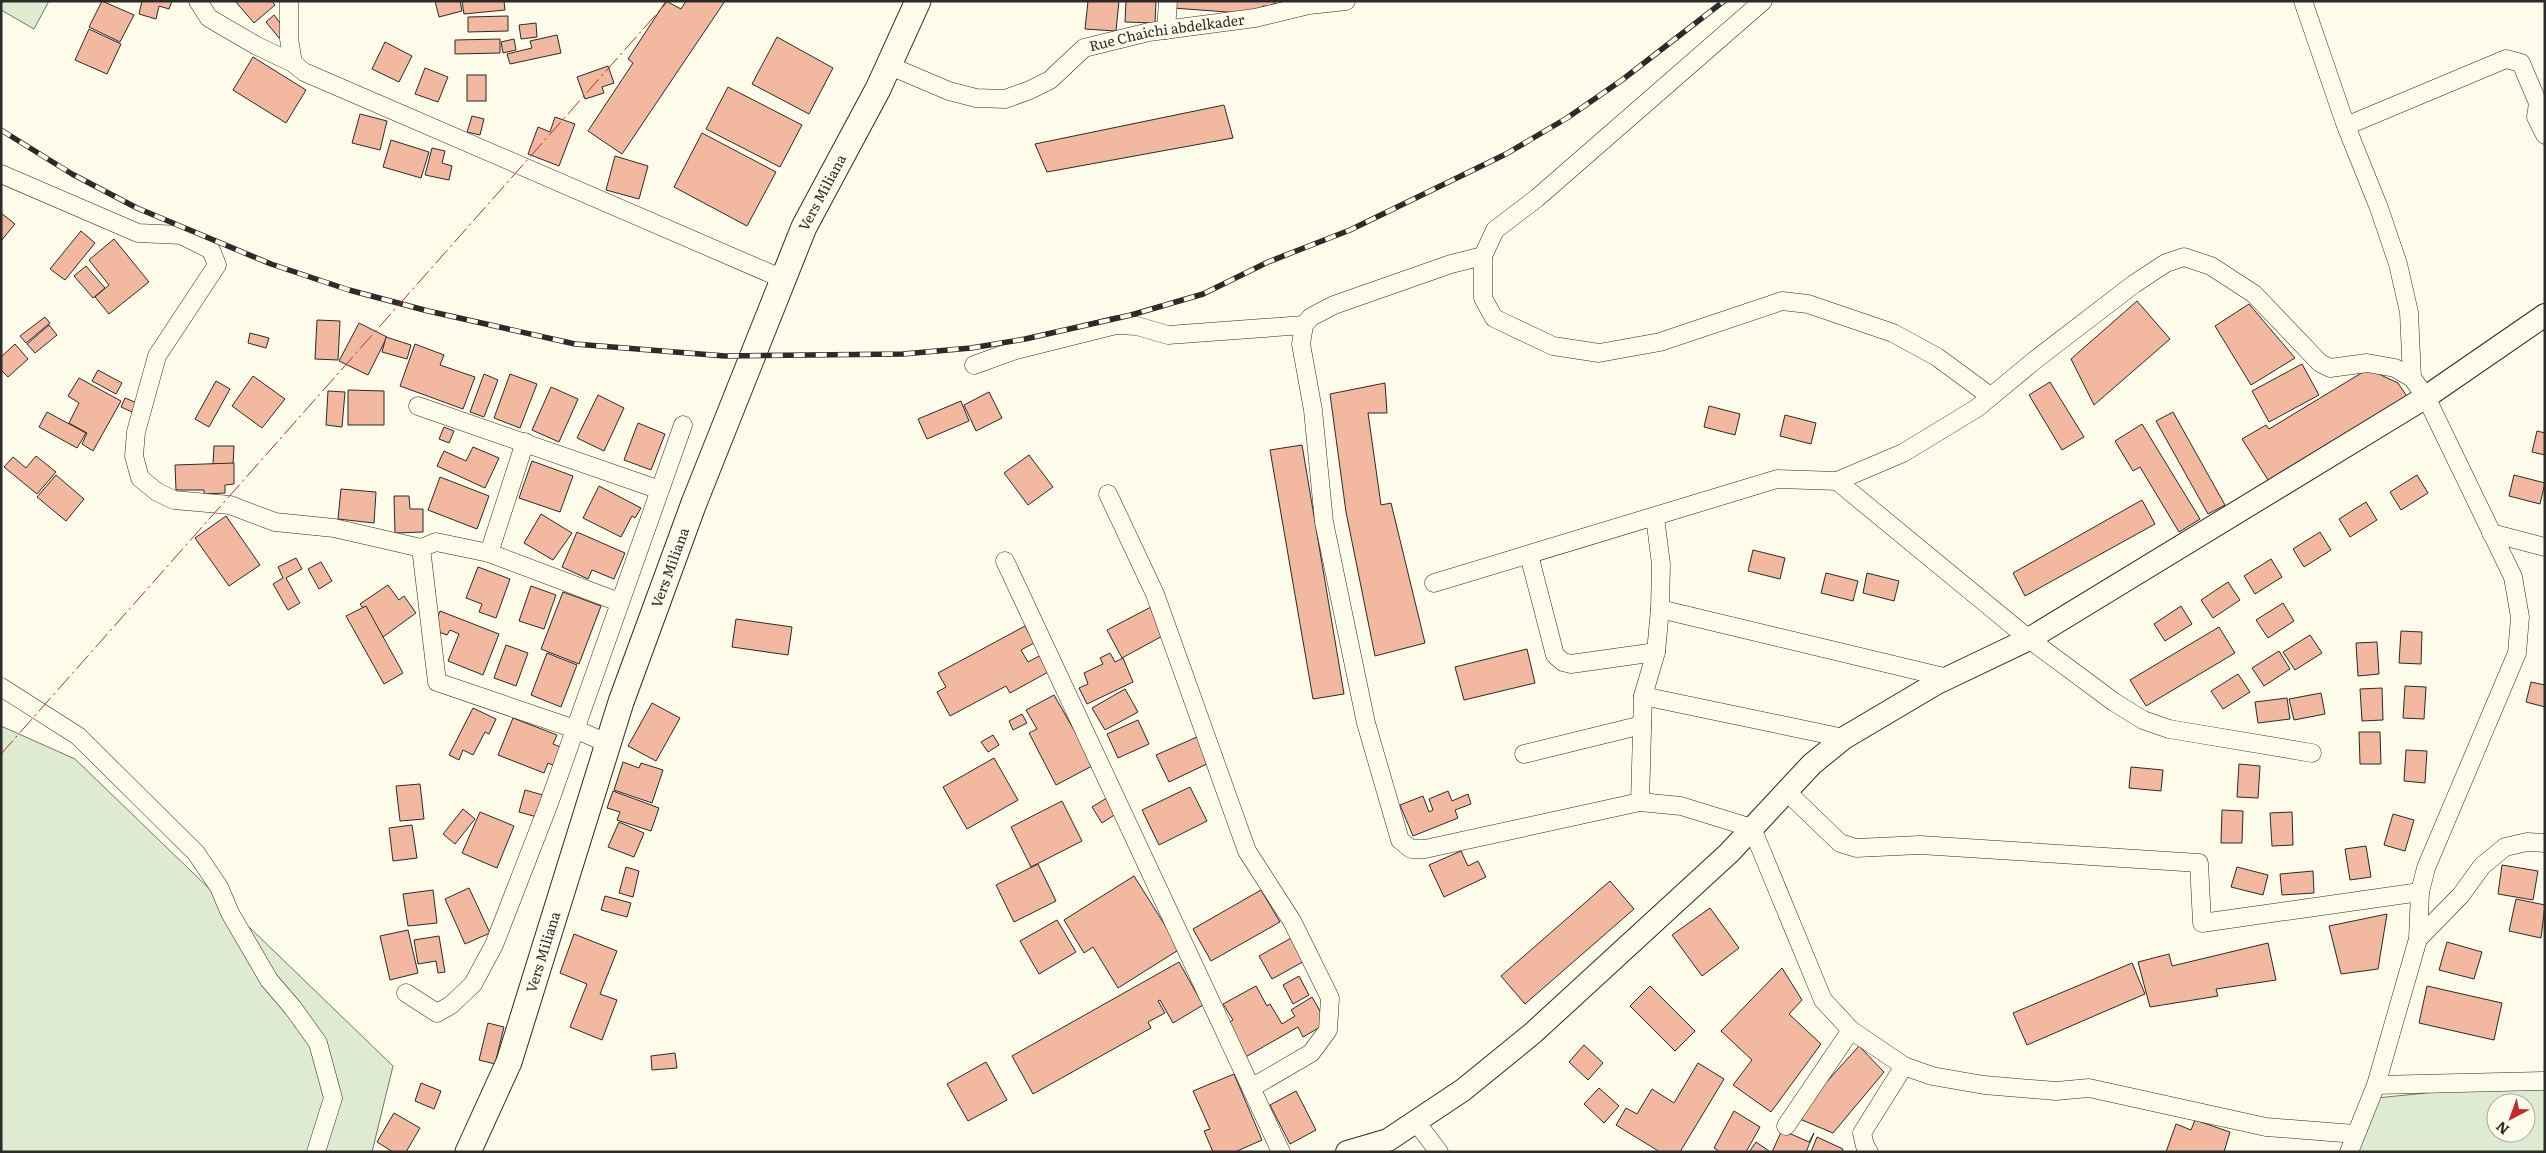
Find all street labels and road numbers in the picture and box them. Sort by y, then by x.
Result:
street label: Rue Chaichi abdelkader [1087,8,1246,55]
street label: Vers Miliana [793,150,850,234]
street label: Vers Miliana [645,524,693,610]
street label: Vers Miliana [520,908,564,995]

